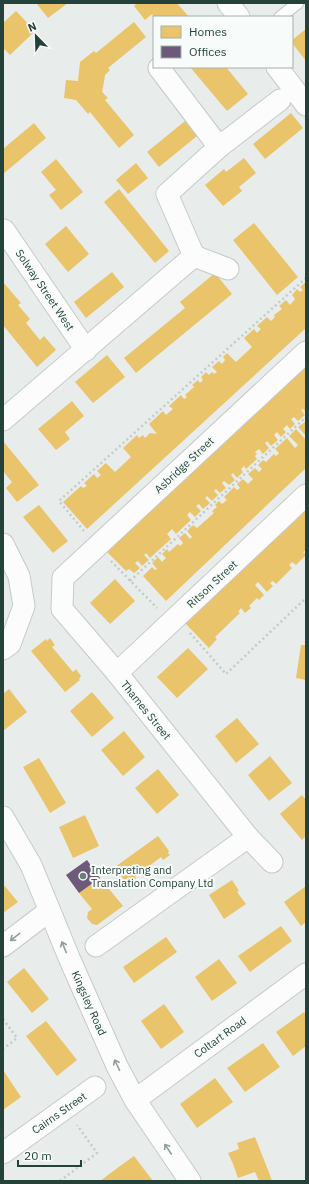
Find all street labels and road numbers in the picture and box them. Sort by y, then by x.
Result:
street label: Solway Street West [13,247,78,334]
street label: Asbridge Street [151,434,217,496]
street label: Ritson Street [184,557,240,611]
street label: Thames Street [118,678,174,743]
street label: Kingsley Road [68,968,110,1038]
street label: Coltart Road [191,1013,249,1061]
street label: Cairns Street [29,1089,89,1137]

